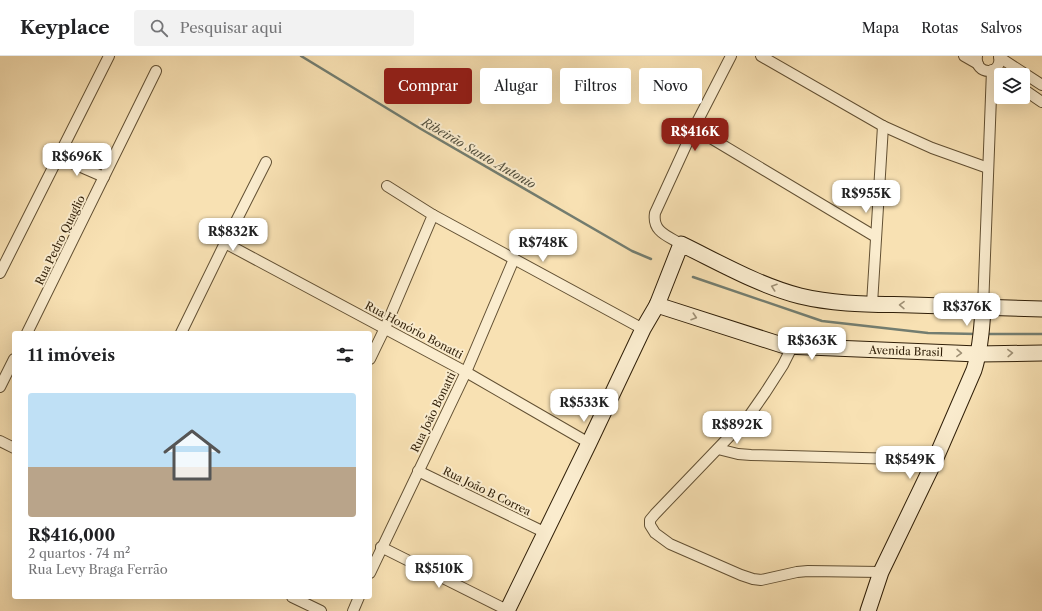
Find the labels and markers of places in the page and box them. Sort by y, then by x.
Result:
pin: R$416K [662,118,728,152]
pin: R$696K [44,143,110,177]
pin: R$955K [833,180,899,214]
pin: R$832K [200,218,266,252]
pin: R$748K [510,229,576,263]
pin: R$376K [934,293,1000,327]
pin: R$363K [779,327,845,361]
pin: R$533K [551,389,617,423]
pin: R$892K [704,411,770,445]
pin: R$549K [877,446,943,480]
pin: R$510K [406,555,472,589]

